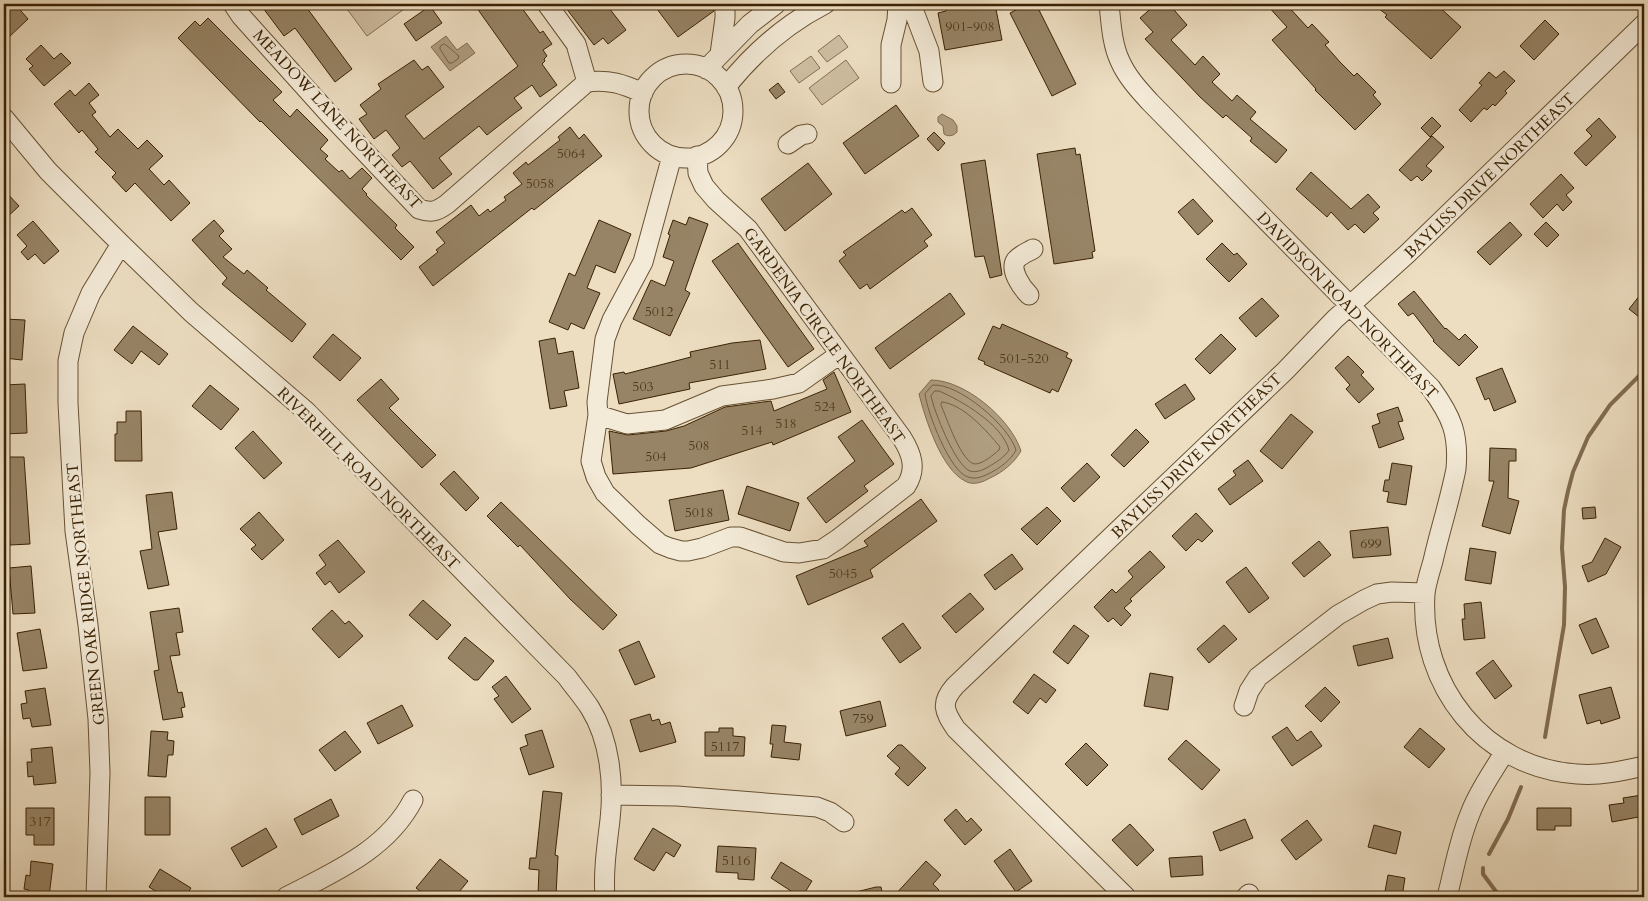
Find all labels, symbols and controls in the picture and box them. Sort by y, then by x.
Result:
house number: 901-908 [945,17,995,36]
street label: MEADOW LANE NORTHEAST [248,25,427,215]
street label: BAYLISS DRIVE NORTHEAST [1399,88,1580,263]
house number: 5064 [557,144,585,163]
house number: 5058 [526,174,554,193]
street label: DAVIDSON ROAD NORTHEAST [1252,207,1443,404]
street label: GARDENIA CIRCLE NORTHEAST [738,223,910,448]
house number: 5012 [645,302,673,321]
house number: 501-520 [999,349,1049,368]
house number: 511 [709,355,731,374]
street label: BAYLISS DRIVE NORTHEAST [1106,368,1287,543]
house number: 503 [632,377,654,396]
street label: RIVERHILL ROAD NORTHEAST [272,383,465,575]
house number: 524 [814,397,836,416]
house number: 518 [775,414,797,433]
house number: 514 [741,421,763,440]
house number: 508 [688,436,710,455]
house number: 504 [645,447,667,466]
street label: GREEN OAK RIDGE NORTHEAST [61,461,111,726]
house number: 5018 [685,503,713,522]
house number: 699 [1360,534,1382,553]
house number: 5045 [829,564,857,583]
house number: 759 [852,709,874,728]
house number: 5117 [711,737,739,756]
house number: 317 [29,812,51,831]
house number: 5116 [722,851,750,870]

